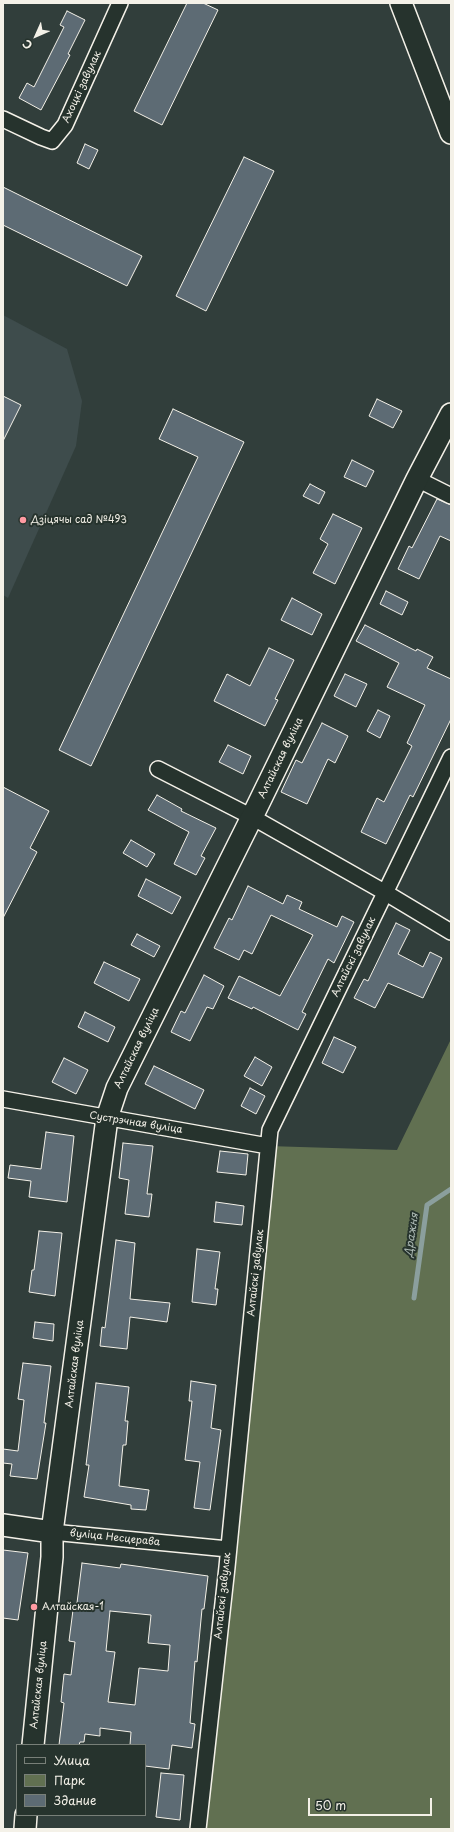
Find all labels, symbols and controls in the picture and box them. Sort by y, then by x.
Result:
north arrow [16,16,56,56]
text: С [18,36,36,54]
street label: Ахоцкі завулак [60,49,104,125]
place label: Дзіцячы сад №493 [31,514,127,526]
marker: Дзіцячы сад №493 [18,515,28,525]
street label: Алтайская вуліца [256,716,306,800]
street label: Алтайскі завулак [329,915,379,999]
street label: Алтайская вуліца [112,1006,162,1090]
street label: Сустрэчная вуліца [89,1110,183,1136]
water label: Дражня [402,1212,422,1258]
street label: Алтайскі завулак [245,1229,267,1317]
street label: Алтайская вуліца [64,1319,86,1409]
street label: вуліца Несцерава [69,1527,161,1549]
street label: Алтайскі завулак [212,1552,234,1640]
place label: Алтайская-1 [42,1601,104,1613]
marker: Алтайская-1 [29,1602,39,1612]
street label: Алтайская вуліца [28,1640,50,1730]
legend [16,1744,146,1816]
text: Улица [54,1751,90,1769]
text: Парк [54,1771,85,1789]
scale bar [310,1790,434,1816]
text: Здание [54,1791,96,1809]
text: 50 m [315,1796,346,1814]

